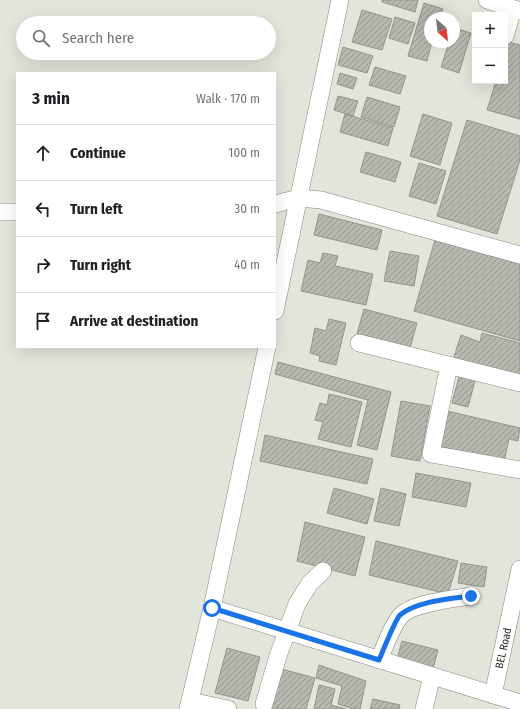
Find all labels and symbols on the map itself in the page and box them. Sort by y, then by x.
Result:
north arrow [424,12,460,48]
route end [462,587,480,605]
route start [203,599,221,617]
street label: BEL Road [492,626,514,670]

